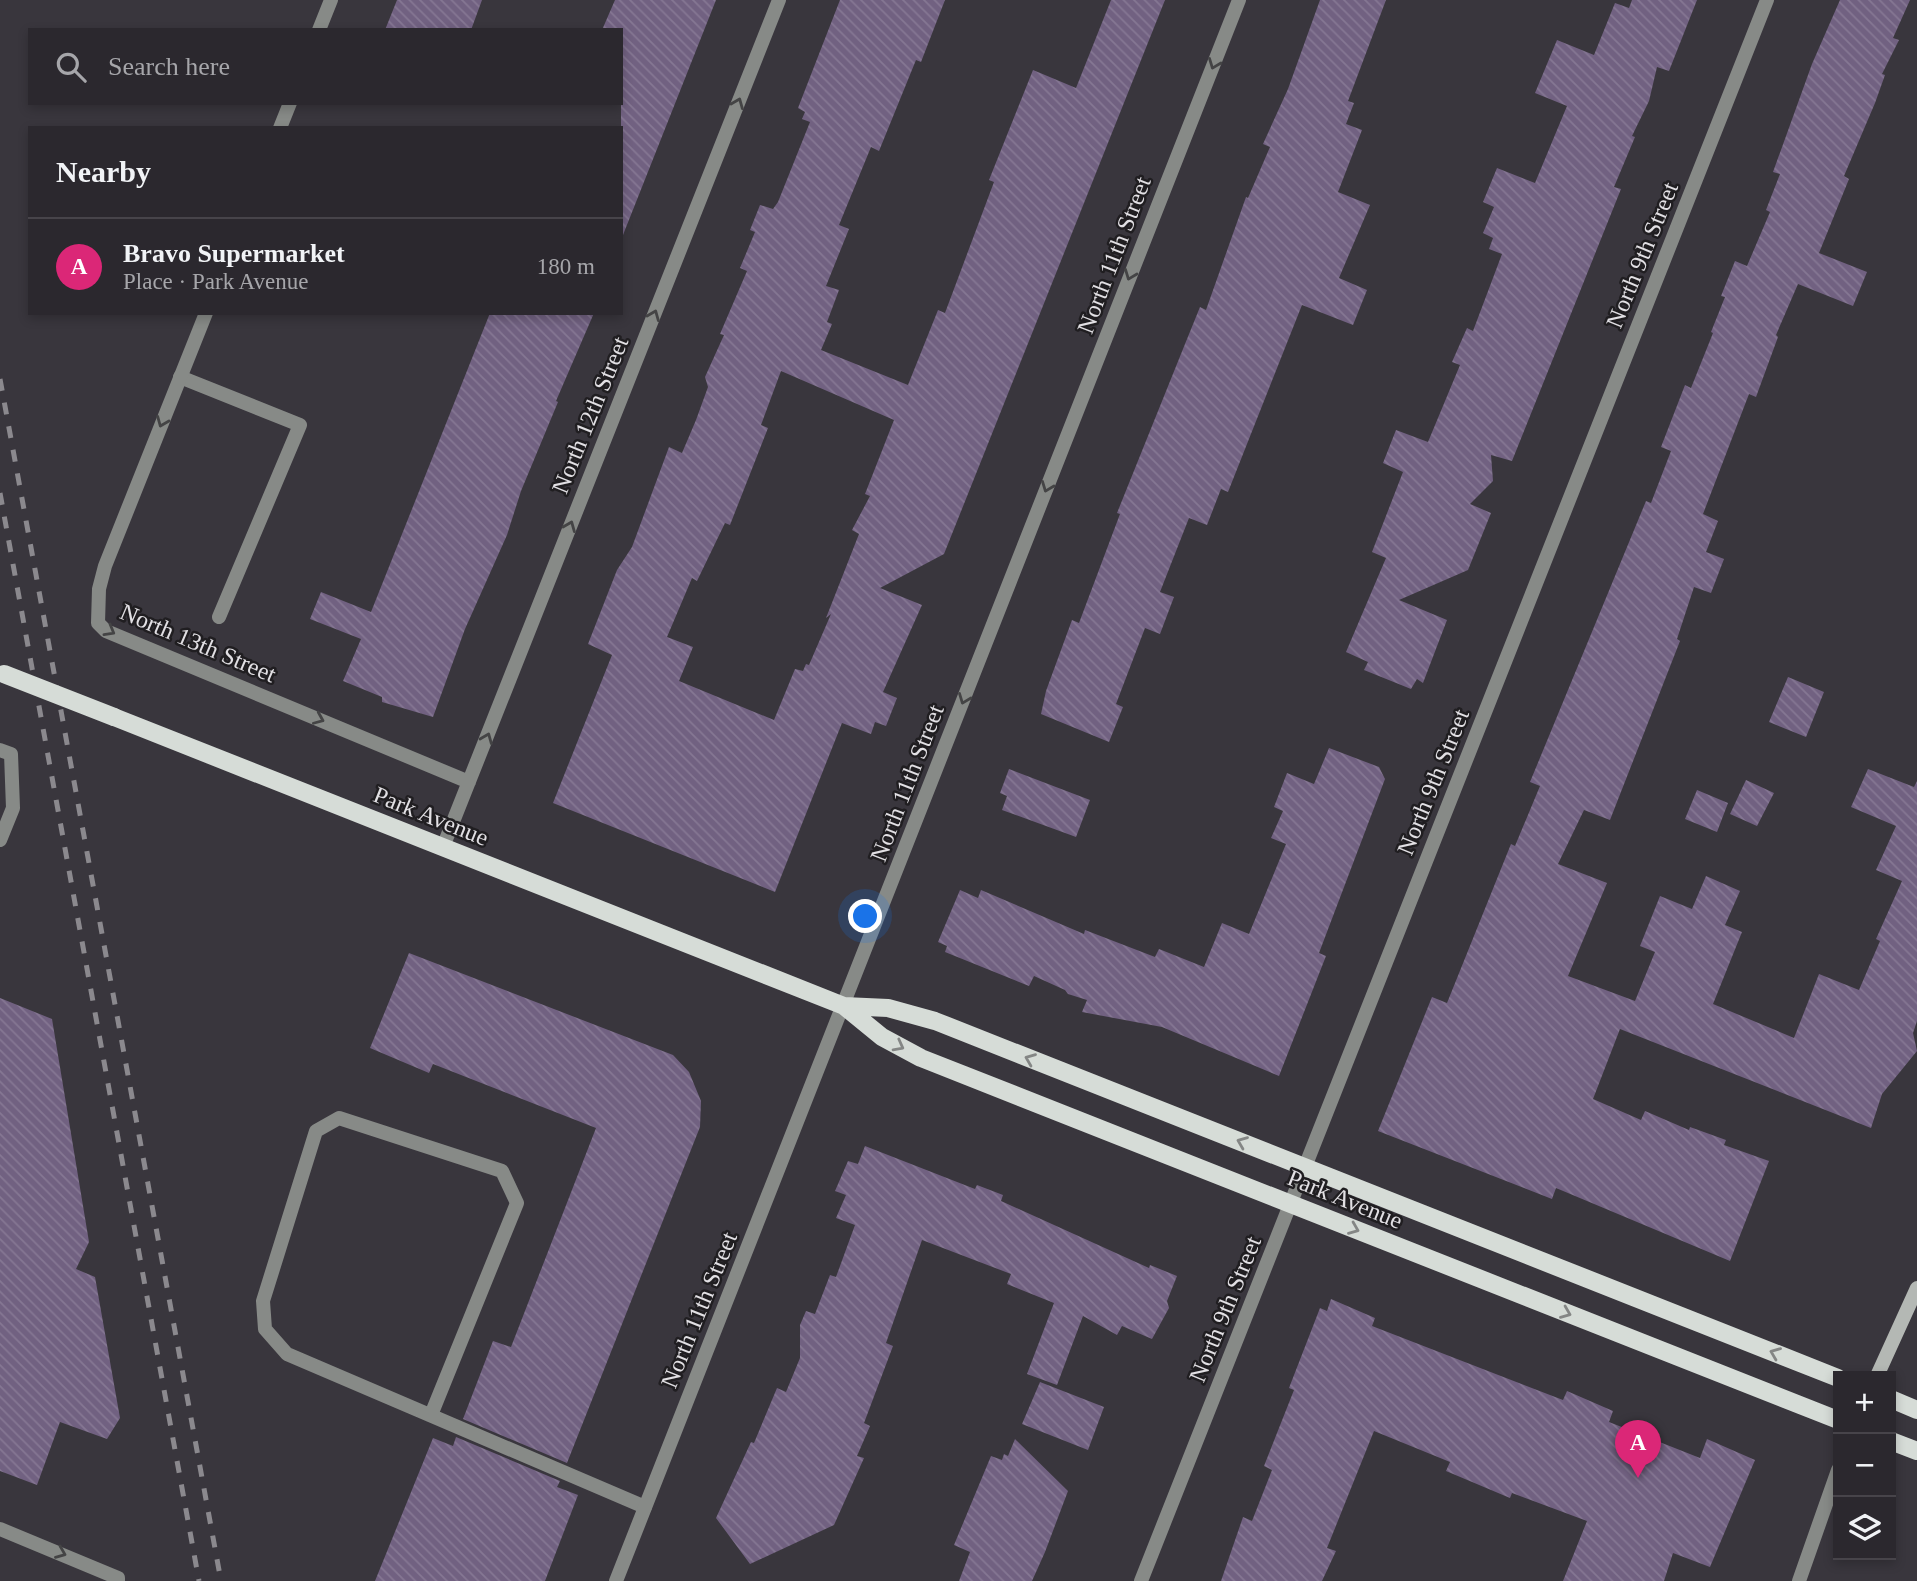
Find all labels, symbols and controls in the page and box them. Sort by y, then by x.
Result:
search box [28,28,623,105]
icon: search [52,48,90,86]
text: Search here [108,52,230,81]
one-way arrow [1208,57,1222,69]
one-way arrow [730,98,744,110]
text: Nearby [56,155,151,188]
street label: North 11th Street [1072,173,1156,337]
street label: North 9th Street [1601,178,1683,332]
text: Bravo Supermarket [123,239,345,268]
text: A [71,254,87,279]
text: 180 m [537,254,595,279]
text: Place · Park Avenue [123,269,308,294]
one-way arrow [1125,269,1139,281]
one-way arrow [646,310,660,322]
street label: North 12th Street [547,333,633,497]
one-way arrow [157,416,171,428]
one-way arrow [1042,480,1056,492]
one-way arrow [562,521,576,533]
street label: North 13th Street [116,598,280,688]
one-way arrow [102,622,115,635]
one-way arrow [959,692,973,704]
street label: North 11th Street [865,701,949,865]
street label: North 9th Street [1392,705,1474,859]
one-way arrow [313,711,325,725]
one-way arrow [478,733,492,745]
street label: Park Avenue [370,781,492,851]
your location [848,899,882,933]
one-way arrow [891,1038,904,1052]
one-way arrow [1025,1053,1037,1067]
one-way arrow [1236,1137,1248,1151]
street label: Park Avenue [1284,1164,1406,1234]
one-way arrow [1348,1220,1360,1234]
street label: North 11th Street [656,1228,742,1392]
street label: North 9th Street [1184,1232,1266,1386]
one-way arrow [1559,1304,1571,1318]
one-way arrow [1769,1348,1781,1362]
map controls [1833,1371,1896,1560]
button: + [1833,1371,1896,1434]
pin: A [1615,1420,1661,1478]
button: − [1833,1434,1896,1497]
button: layers [1833,1497,1896,1560]
one-way arrow [54,1545,66,1559]

